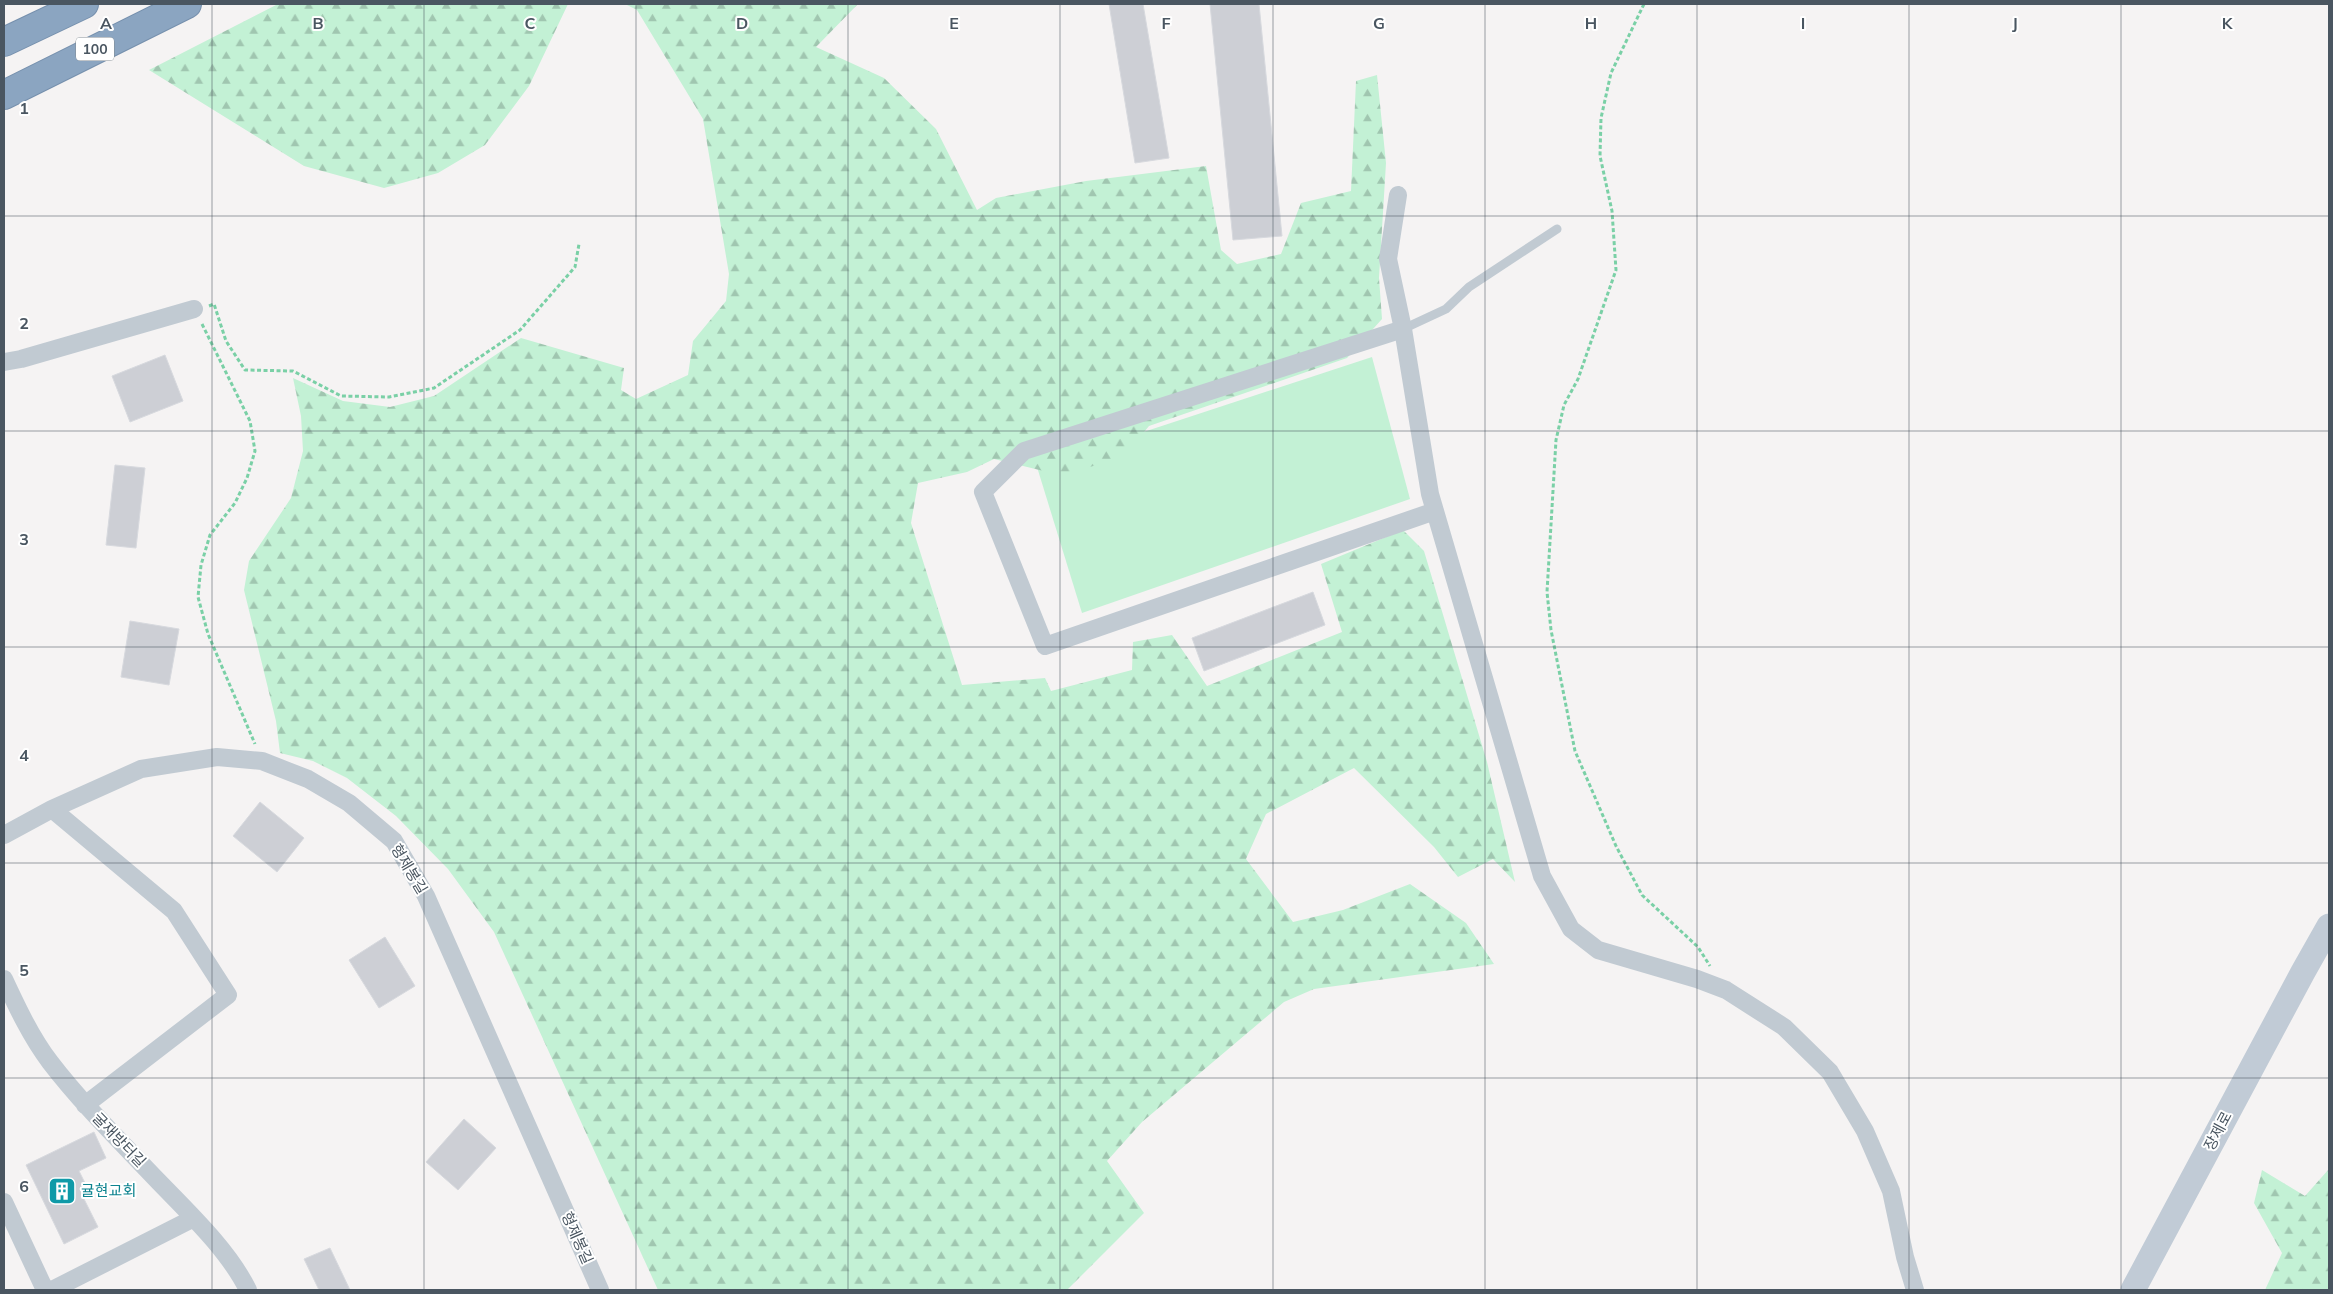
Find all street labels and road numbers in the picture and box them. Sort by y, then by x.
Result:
road number: 100 [76,38,114,61]
street label: 형제봉길 [387,840,432,897]
street label: 굴재방터길 [89,1108,150,1171]
street label: 장제로 [2199,1108,2236,1154]
street label: 형제봉길 [558,1209,597,1267]

